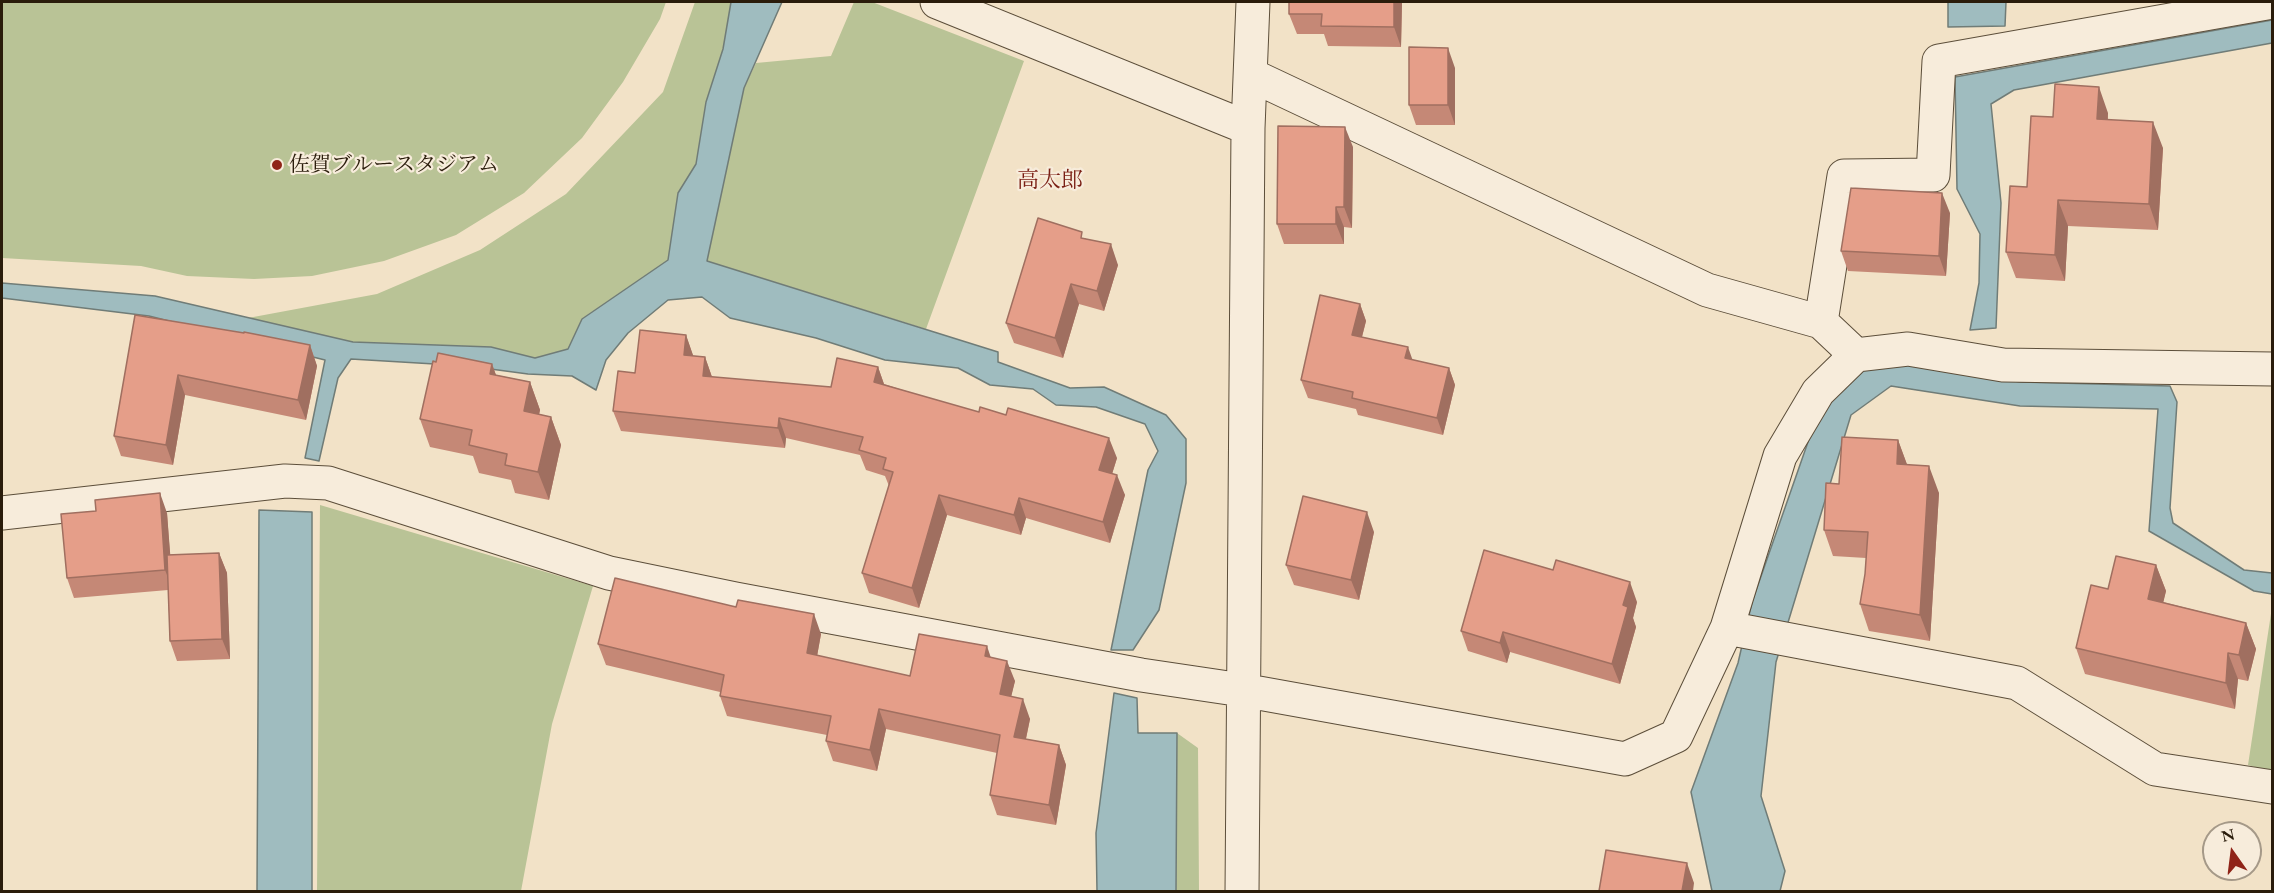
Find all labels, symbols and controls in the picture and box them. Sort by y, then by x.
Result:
place label: 佐賀ブルースタジアム [289,152,499,178]
marker: 佐賀ブルースタジアム [270,158,284,172]
district label: 高太郎 [1017,168,1083,194]
north arrow [2202,821,2262,881]
text: N [2219,823,2237,847]

